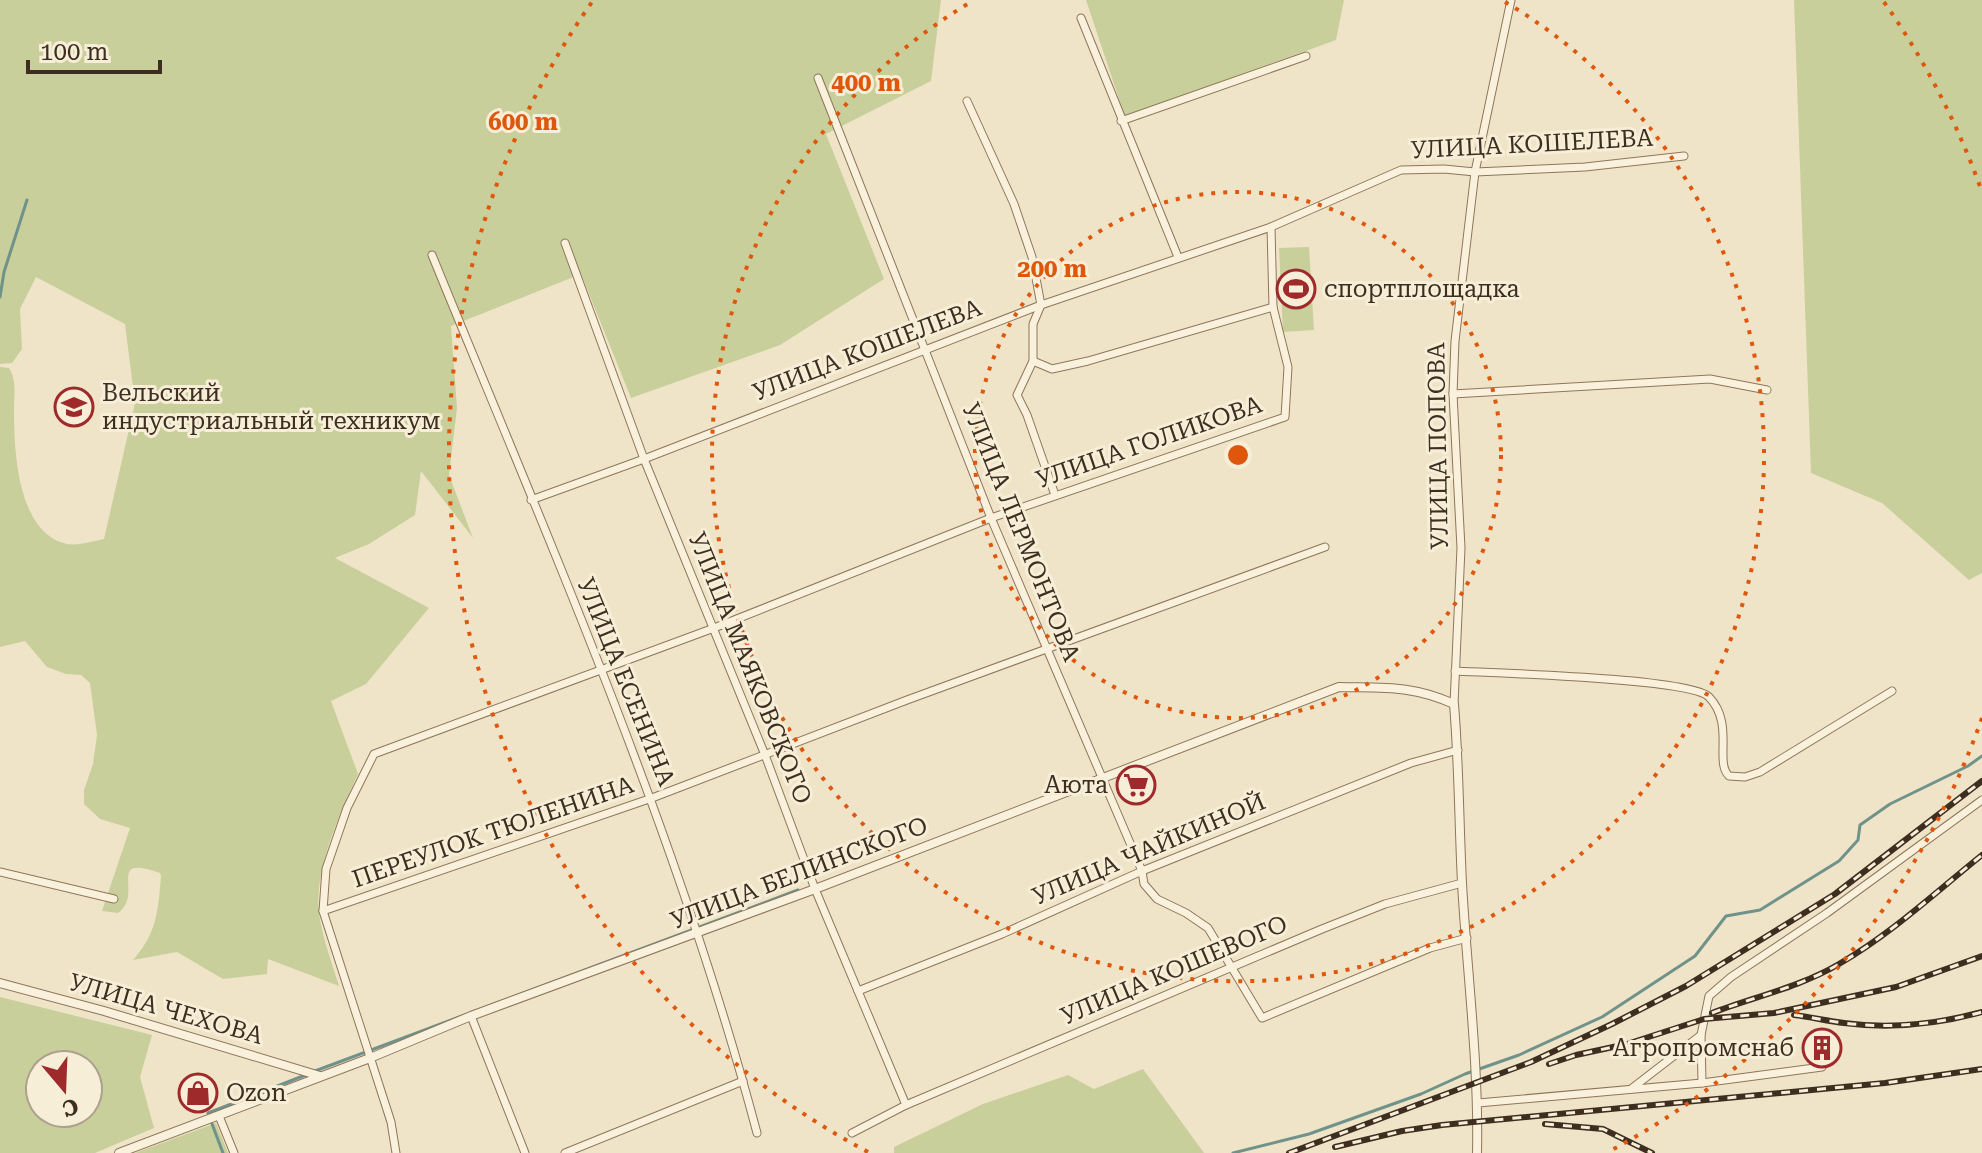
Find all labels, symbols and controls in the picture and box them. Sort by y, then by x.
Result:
scale bar [28,24,160,74]
text: 100 m [40,38,108,66]
text: 400 m [831,69,901,97]
text: 600 m [488,108,558,136]
street label: УЛИЦА КОШЕЛЕВА [1410,124,1654,164]
text: 200 m [1017,255,1087,283]
sports icon: спортплощадка [1275,268,1317,310]
place label: спортплощадка [1324,275,1520,303]
street label: УЛИЦА КОШЕЛЕВА [749,293,985,407]
street label: УЛИЦА ПОПОВА [1422,342,1454,550]
place label: Вельский индустриальный техникум [102,379,441,435]
school or university icon: Вельский индустриальный техникум [53,386,95,428]
street label: УЛИЦА ГОЛИКОВА [1032,390,1266,494]
street label: УЛИЦА ЛЕРМОНТОВА [956,399,1086,665]
centre of rings [1224,441,1252,469]
street label: УЛИЦА МАЯКОВСКОГО [683,528,817,808]
street label: УЛИЦА ЕСЕНИНА [571,574,681,790]
supermarket icon: Аюта [1115,764,1157,806]
street label: ПЕРЕУЛОК ТЮЛЕНИНА [349,771,638,893]
place label: Аюта [1044,771,1108,799]
street label: УЛИЦА ЧАЙКИНОЙ [1028,786,1270,911]
street label: УЛИЦА БЕЛИНСКОГО [667,811,931,935]
street label: УЛИЦА КОШЕВОГО [1057,910,1291,1030]
street label: УЛИЦА ЧЕХОВА [66,968,266,1050]
building icon: Агропромснаб [1801,1027,1843,1069]
place label: Агропромснаб [1613,1034,1794,1062]
north arrow [24,1049,104,1129]
shop icon: Ozon [177,1072,219,1114]
place label: Ozon [226,1079,287,1107]
text: С [59,1093,82,1122]

